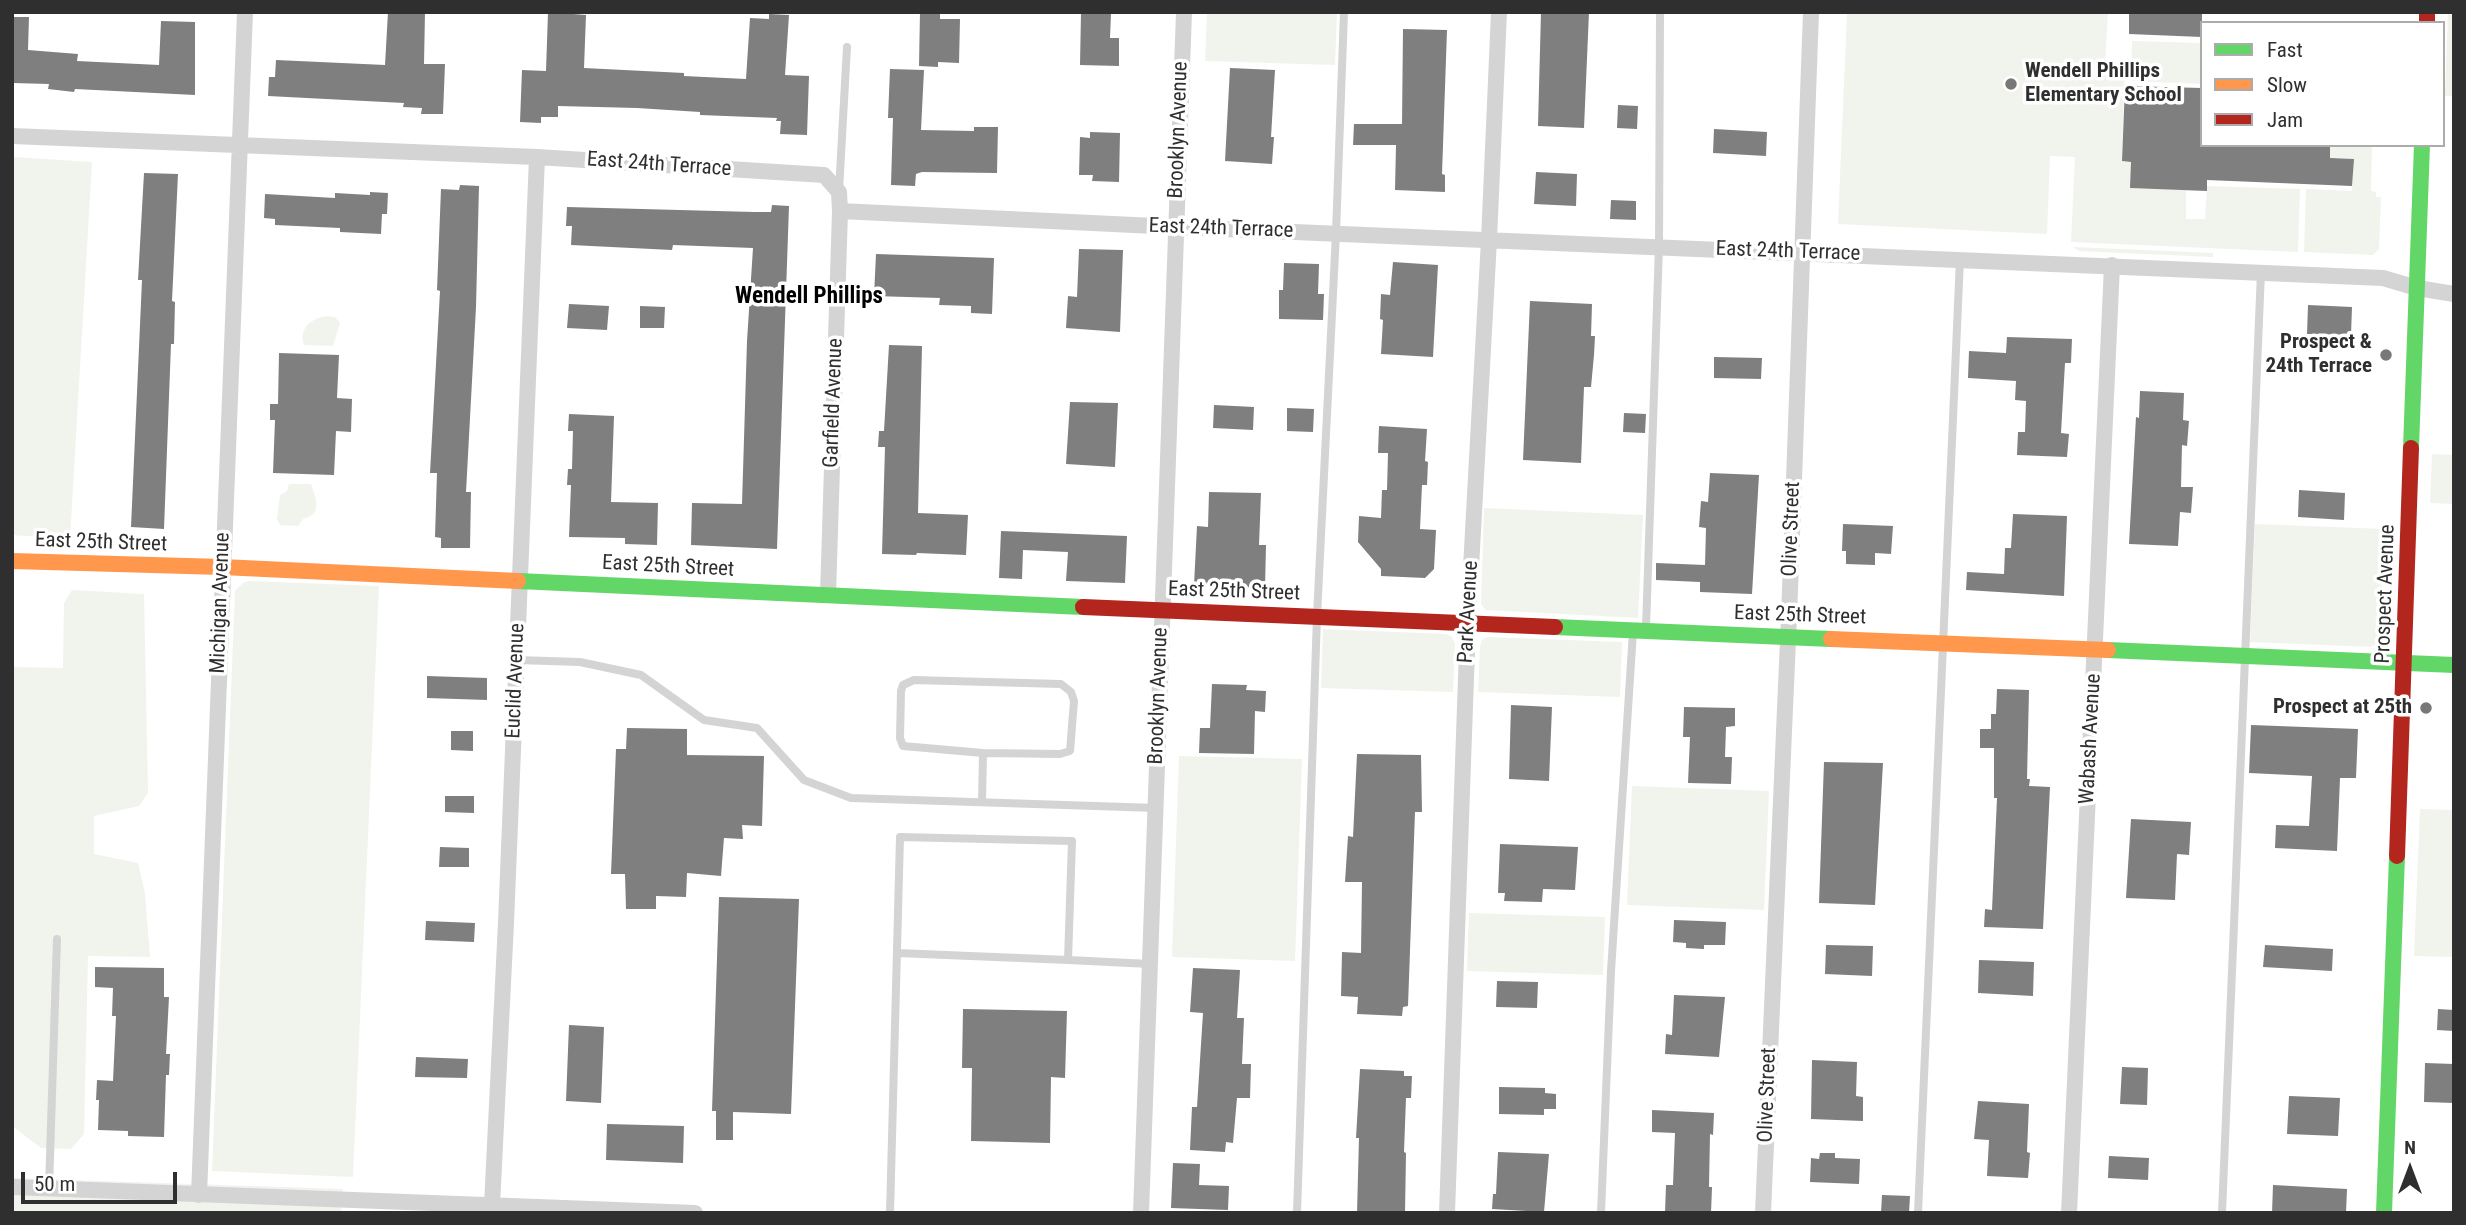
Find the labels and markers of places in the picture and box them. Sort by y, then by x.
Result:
place label: Wendell Phillips Elementary School [2025,59,2182,109]
marker: Wendell Phillips Elementary School [2003,76,2019,92]
place label: Prospect & 24th Terrace [2265,330,2372,380]
marker: Prospect & 24th Terrace [2378,347,2394,363]
place label: Prospect at 25th [2273,695,2412,721]
marker: Prospect at 25th [2418,700,2434,716]

